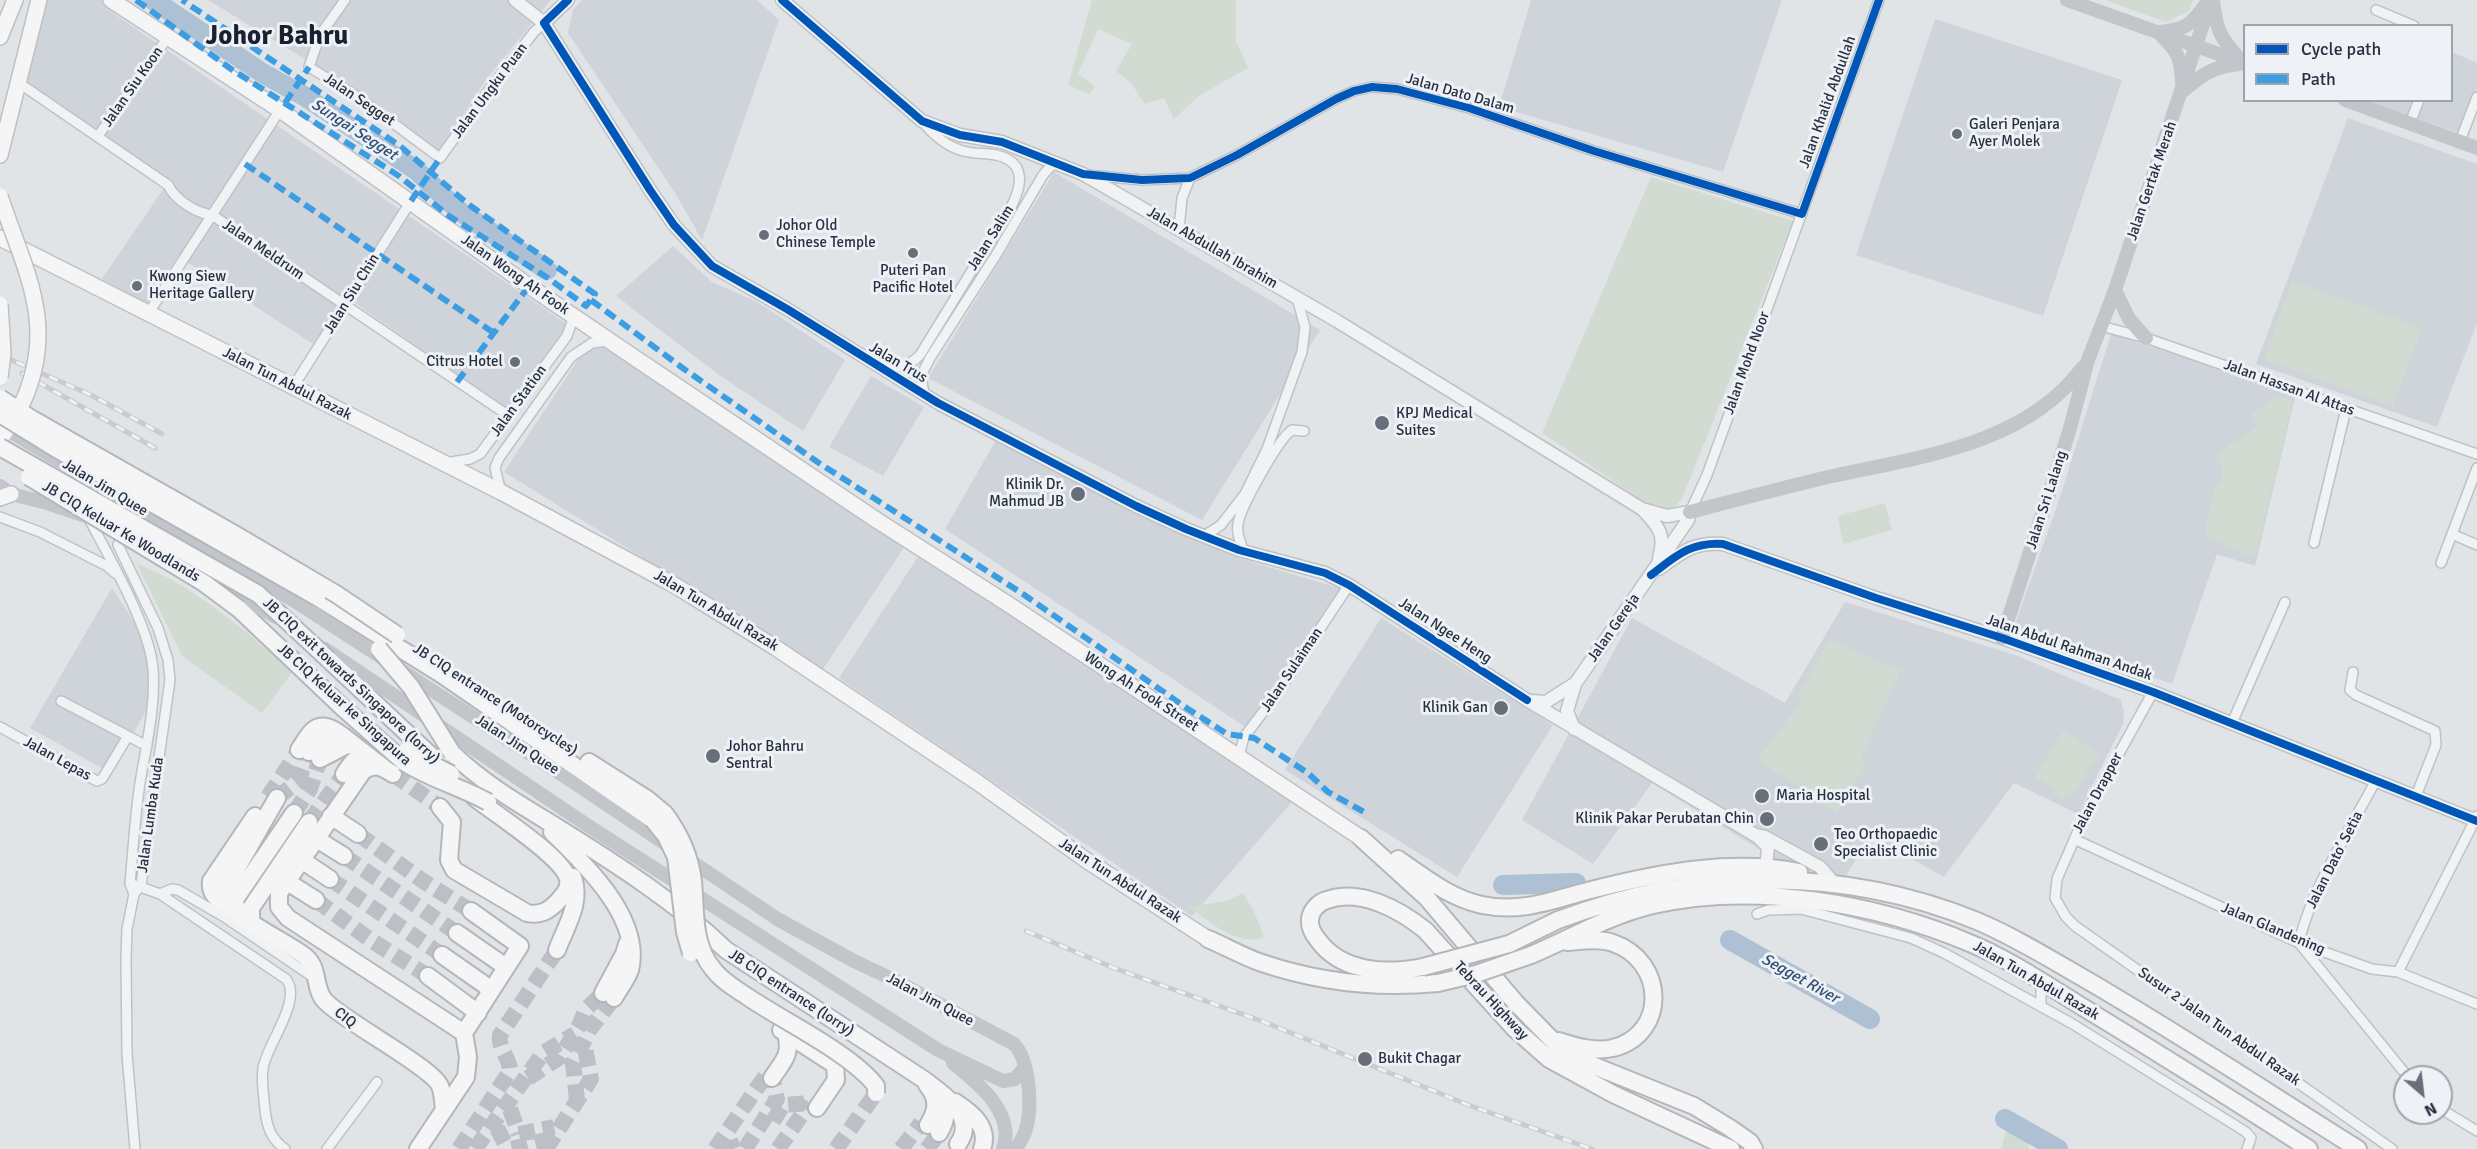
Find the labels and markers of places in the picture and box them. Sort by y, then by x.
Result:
place label: Galeri Penjara Ayer Molek [1969,116,2060,151]
marker: Galeri Penjara Ayer Molek [1950,127,1964,141]
place label: Johor Old Chinese Temple [776,217,876,252]
marker: Johor Old Chinese Temple [757,228,771,242]
marker: Puteri Pan Pacific Hotel [906,246,920,260]
place label: Puteri Pan Pacific Hotel [873,262,953,297]
place label: Kwong Siew Heritage Gallery [149,268,254,303]
marker: Kwong Siew Heritage Gallery [130,279,144,293]
place label: Citrus Hotel [426,353,503,371]
marker: Citrus Hotel [508,355,522,369]
place label: KPJ Medical Suites [1396,405,1473,440]
marker: KPJ Medical Suites [1373,414,1391,432]
place label: Klinik Dr. Mahmud JB [989,476,1064,511]
marker: Klinik Dr. Mahmud JB [1069,485,1087,503]
place label: Klinik Gan [1422,699,1488,717]
marker: Klinik Gan [1492,699,1510,717]
place label: Johor Bahru Sentral [726,738,804,773]
marker: Johor Bahru Sentral [704,747,722,765]
marker: Maria Hospital [1753,787,1771,805]
place label: Maria Hospital [1776,787,1870,805]
place label: Klinik Pakar Perubatan Chin [1575,810,1754,828]
marker: Klinik Pakar Perubatan Chin [1758,810,1776,828]
place label: Teo Orthopaedic Specialist Clinic [1834,826,1938,861]
marker: Teo Orthopaedic Specialist Clinic [1812,835,1830,853]
marker: Bukit Chagar [1356,1050,1374,1068]
place label: Bukit Chagar [1378,1050,1461,1068]

